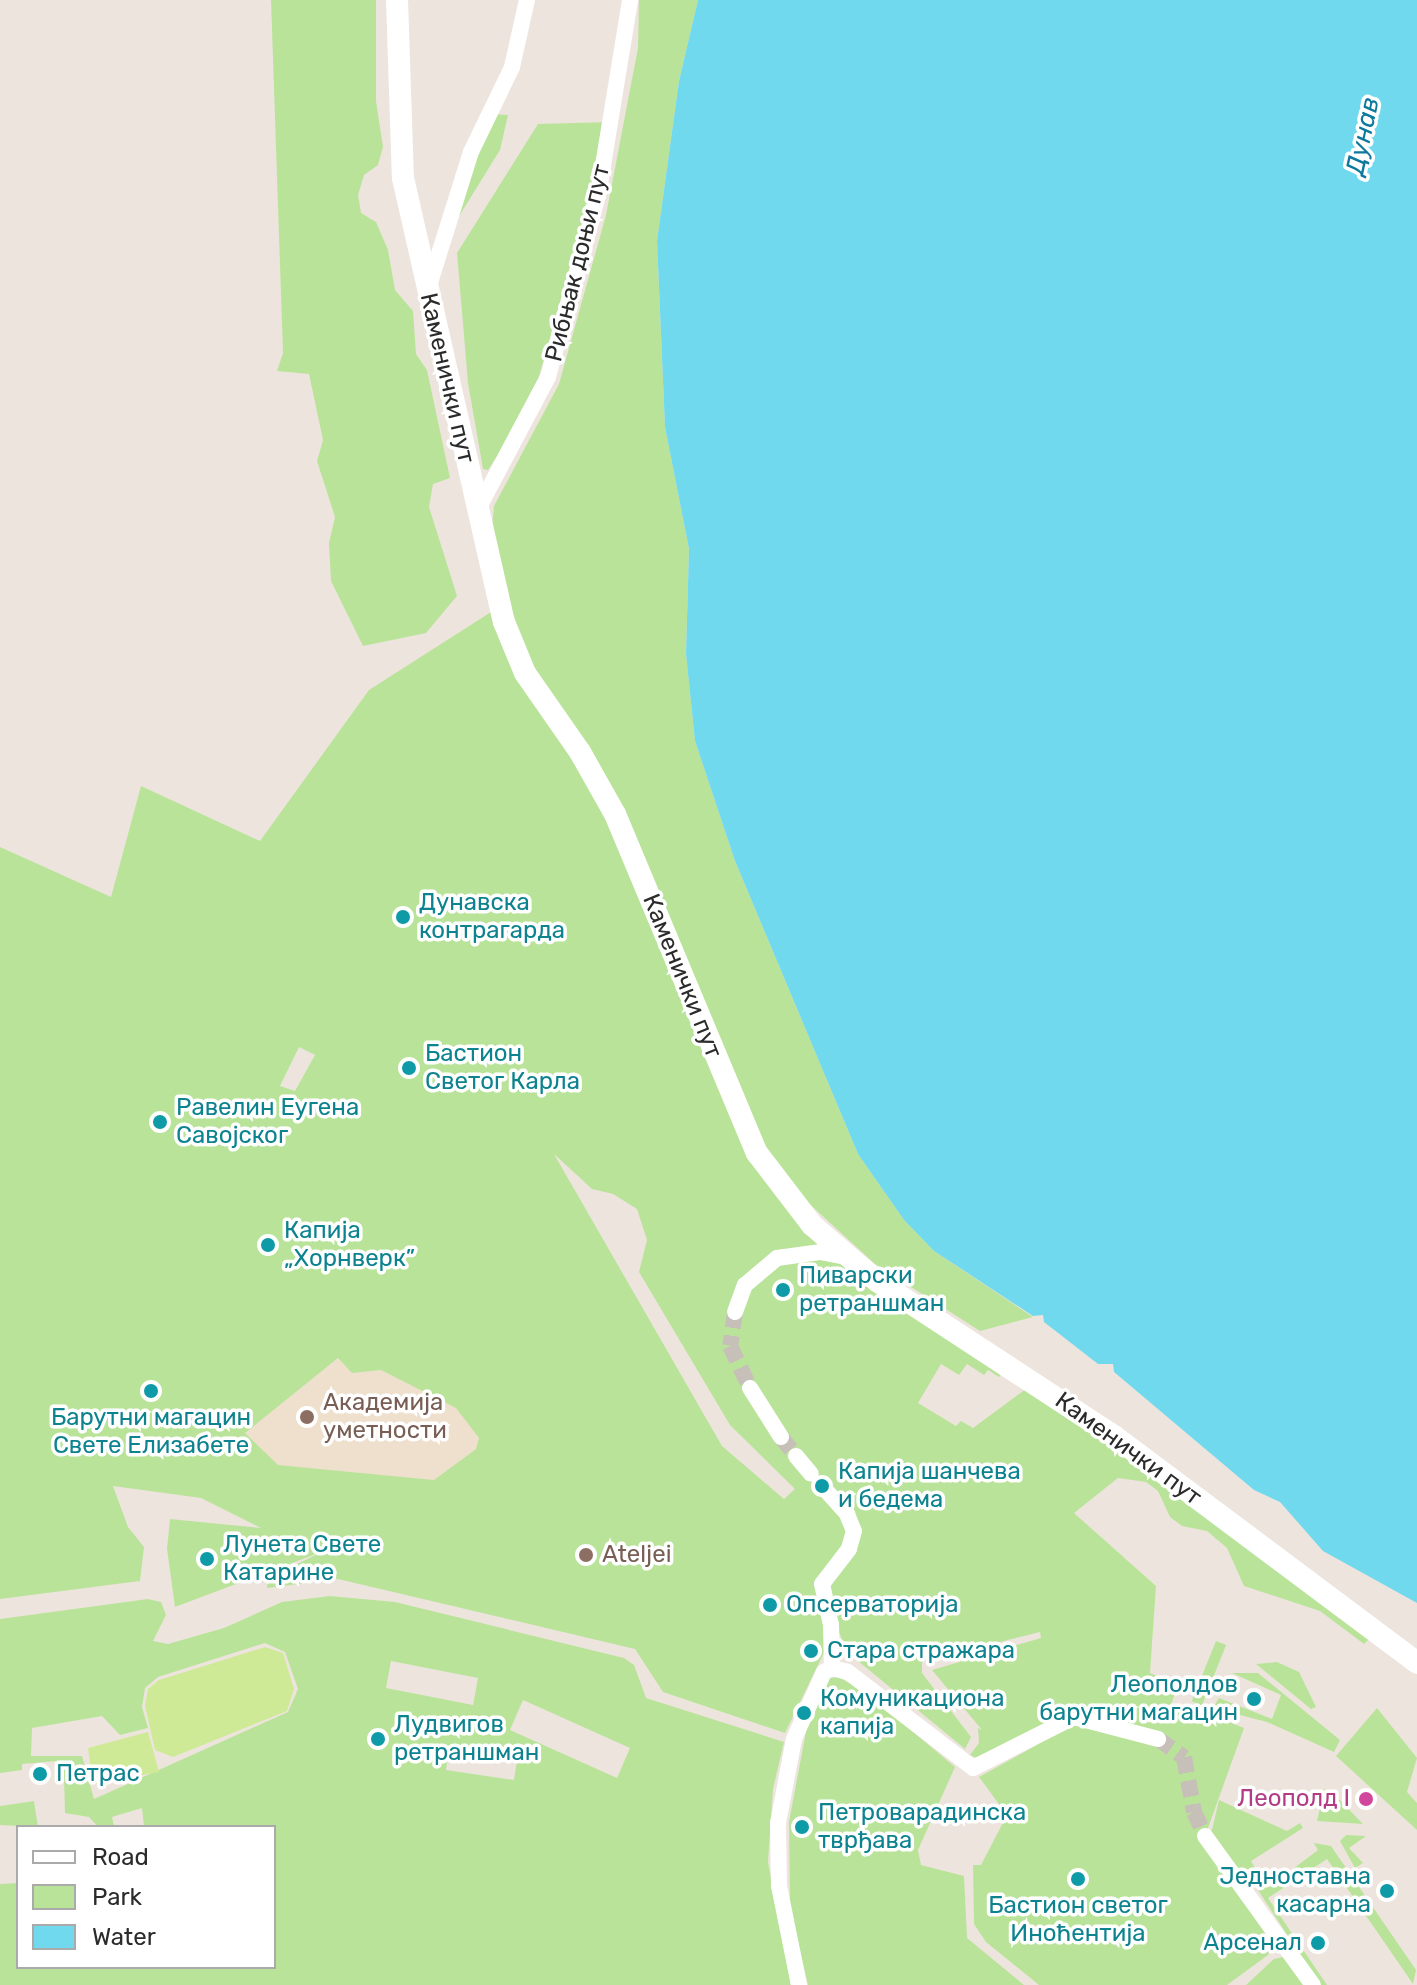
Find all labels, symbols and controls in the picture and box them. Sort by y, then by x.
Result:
water label: Дунав [1340,94,1386,178]
street label: Рибњак доњи пут [540,161,616,365]
street label: Каменички пут [413,290,481,466]
place label: Дунавска контрагарда [419,889,565,945]
street label: Каменички пут [636,890,728,1062]
marker: Дунавска контрагарда [394,908,412,926]
place label: Бастион Светог Карла [425,1040,580,1096]
marker: Бастион Светог Карла [400,1059,418,1077]
place label: Равелин Еугена Савојског [176,1094,359,1150]
marker: Равелин Еугена Савојског [151,1113,169,1131]
place label: Капија „Хорнверк” [284,1217,415,1273]
marker: Капија „Хорнверк” [259,1236,277,1254]
place label: Пиварски ретраншман [799,1262,944,1318]
marker: Пиварски ретраншман [774,1281,792,1299]
marker: Барутни магацин Свете Елизабете [142,1382,160,1400]
street label: Каменички пут [1049,1386,1207,1512]
place label: Академија уметности [323,1389,447,1445]
place label: Барутни магацин Свете Елизабете [51,1404,251,1460]
marker: Академија уметности [298,1408,316,1426]
place label: Капија шанчева и бедема [838,1458,1021,1514]
marker: Капија шанчева и бедема [813,1477,831,1495]
place label: Лунета Свете Катарине [223,1531,381,1587]
place label: Ateljei [602,1541,671,1569]
marker: Ateljei [577,1546,595,1564]
marker: Лунета Свете Катарине [198,1550,216,1568]
place label: Опсерваторија [786,1591,958,1619]
marker: Опсерваторија [761,1596,779,1614]
place label: Стара стражара [827,1637,1015,1665]
marker: Стара стражара [802,1642,820,1660]
place label: Леополдов барутни магацин [1039,1671,1238,1727]
place label: Комуникациона капија [820,1685,1004,1741]
marker: Леополдов барутни магацин [1245,1690,1263,1708]
marker: Комуникациона капија [795,1704,813,1722]
place label: Лудвигов ретраншман [394,1711,539,1767]
marker: Лудвигов ретраншман [369,1730,387,1748]
place label: Петрас [56,1760,140,1788]
marker: Петрас [31,1765,49,1783]
place label: Леополд I [1237,1785,1350,1813]
marker: Леополд I [1357,1790,1375,1808]
place label: Петроварадинска тврђава [818,1799,1026,1855]
marker: Петроварадинска тврђава [793,1818,811,1836]
legend [16,1825,276,1969]
text: Road [92,1843,149,1871]
place label: Једноставна касарна [1219,1863,1371,1919]
marker: Бастион светог Иноћентија [1069,1870,1087,1888]
marker: Једноставна касарна [1378,1882,1396,1900]
text: Park [92,1883,142,1911]
place label: Бастион светог Иноћентија [988,1892,1168,1948]
text: Water [92,1923,156,1951]
place label: Арсенал [1203,1929,1302,1957]
marker: Арсенал [1309,1934,1327,1952]

